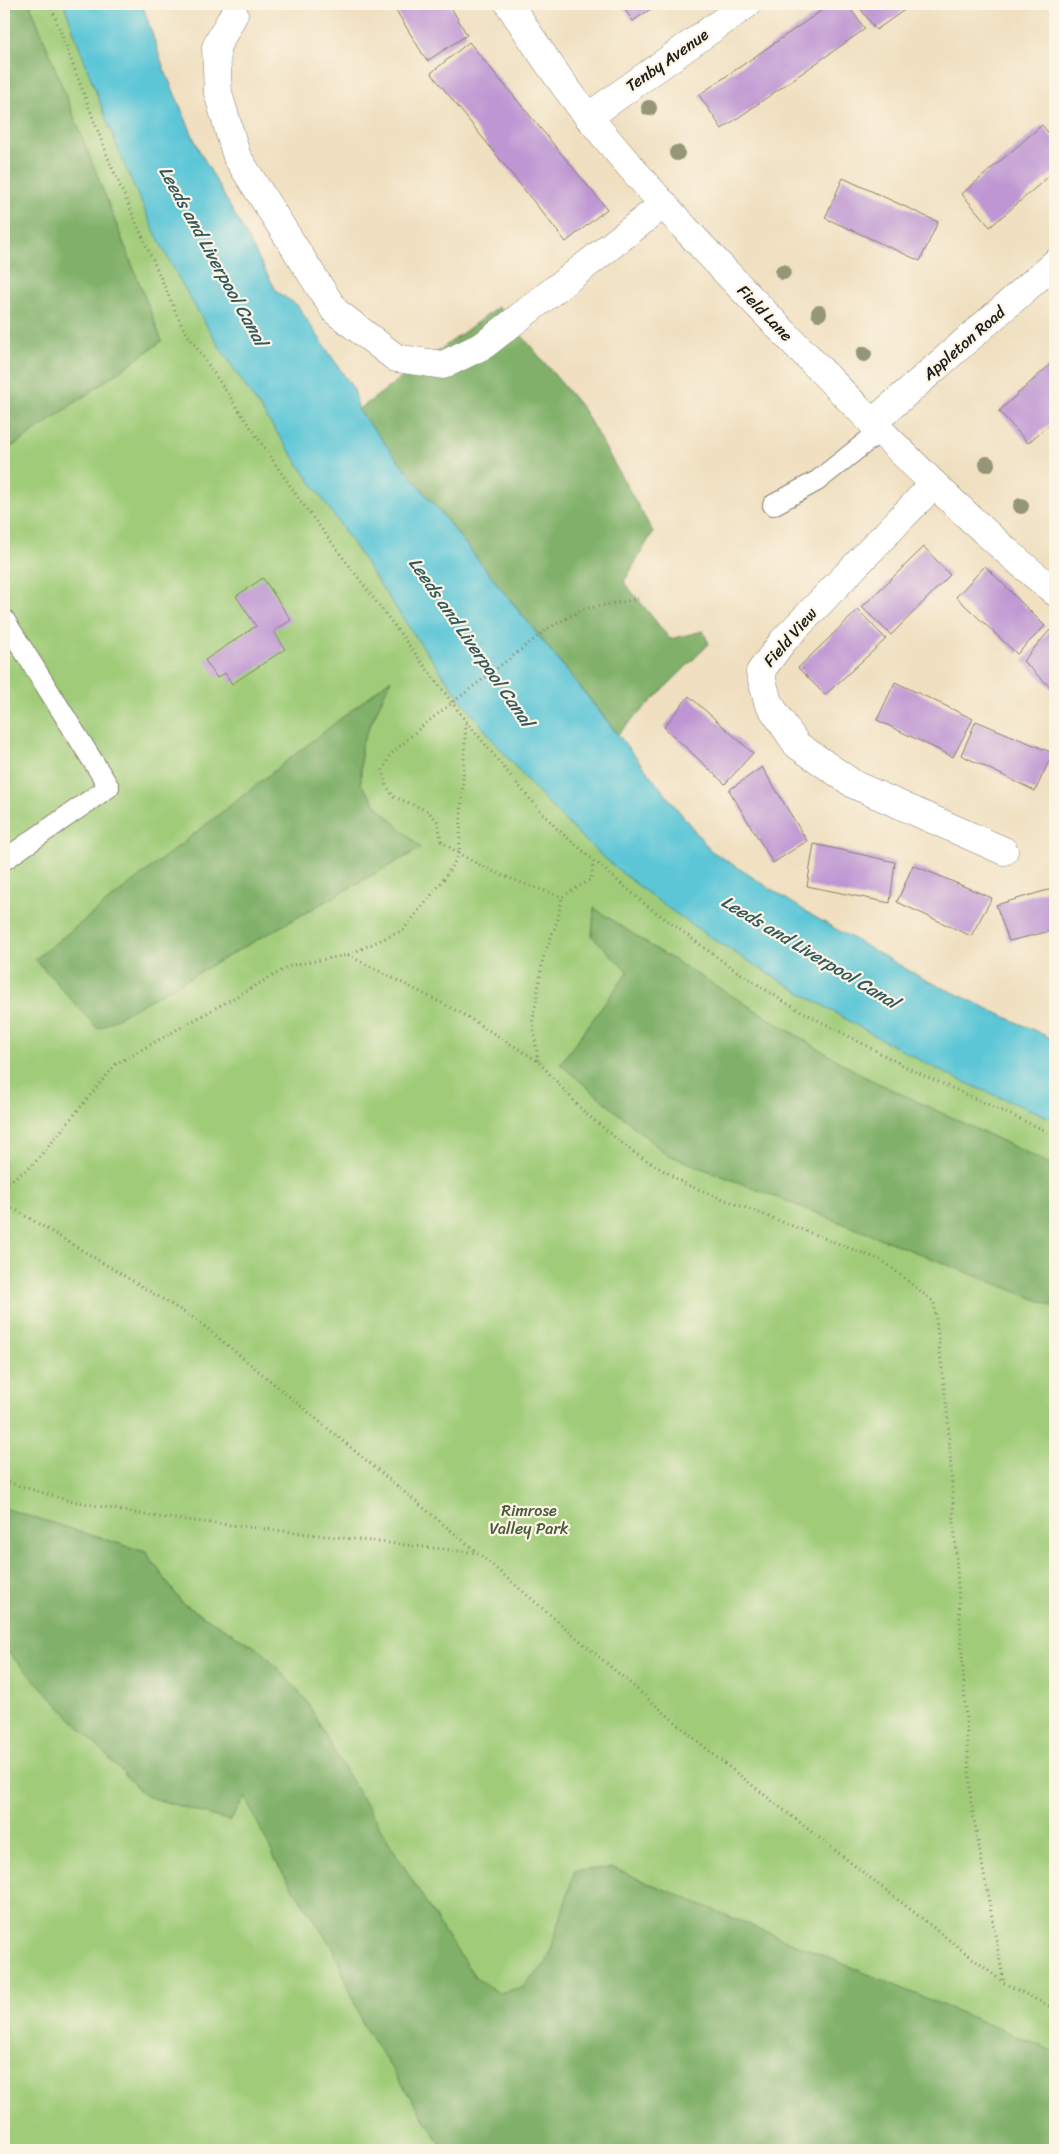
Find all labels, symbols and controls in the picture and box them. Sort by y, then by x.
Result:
street label: Tenby Avenue [619,20,715,99]
water label: Leeds and Liverpool Canal [150,160,278,356]
street label: Field Lane [730,277,800,349]
street label: Appleton Road [915,298,1013,388]
water label: Leeds and Liverpool Canal [400,550,544,737]
street label: Field View [756,600,824,674]
water label: Leeds and Liverpool Canal [715,886,908,1020]
park label: Rimrose Valley Park [490,1496,569,1543]

